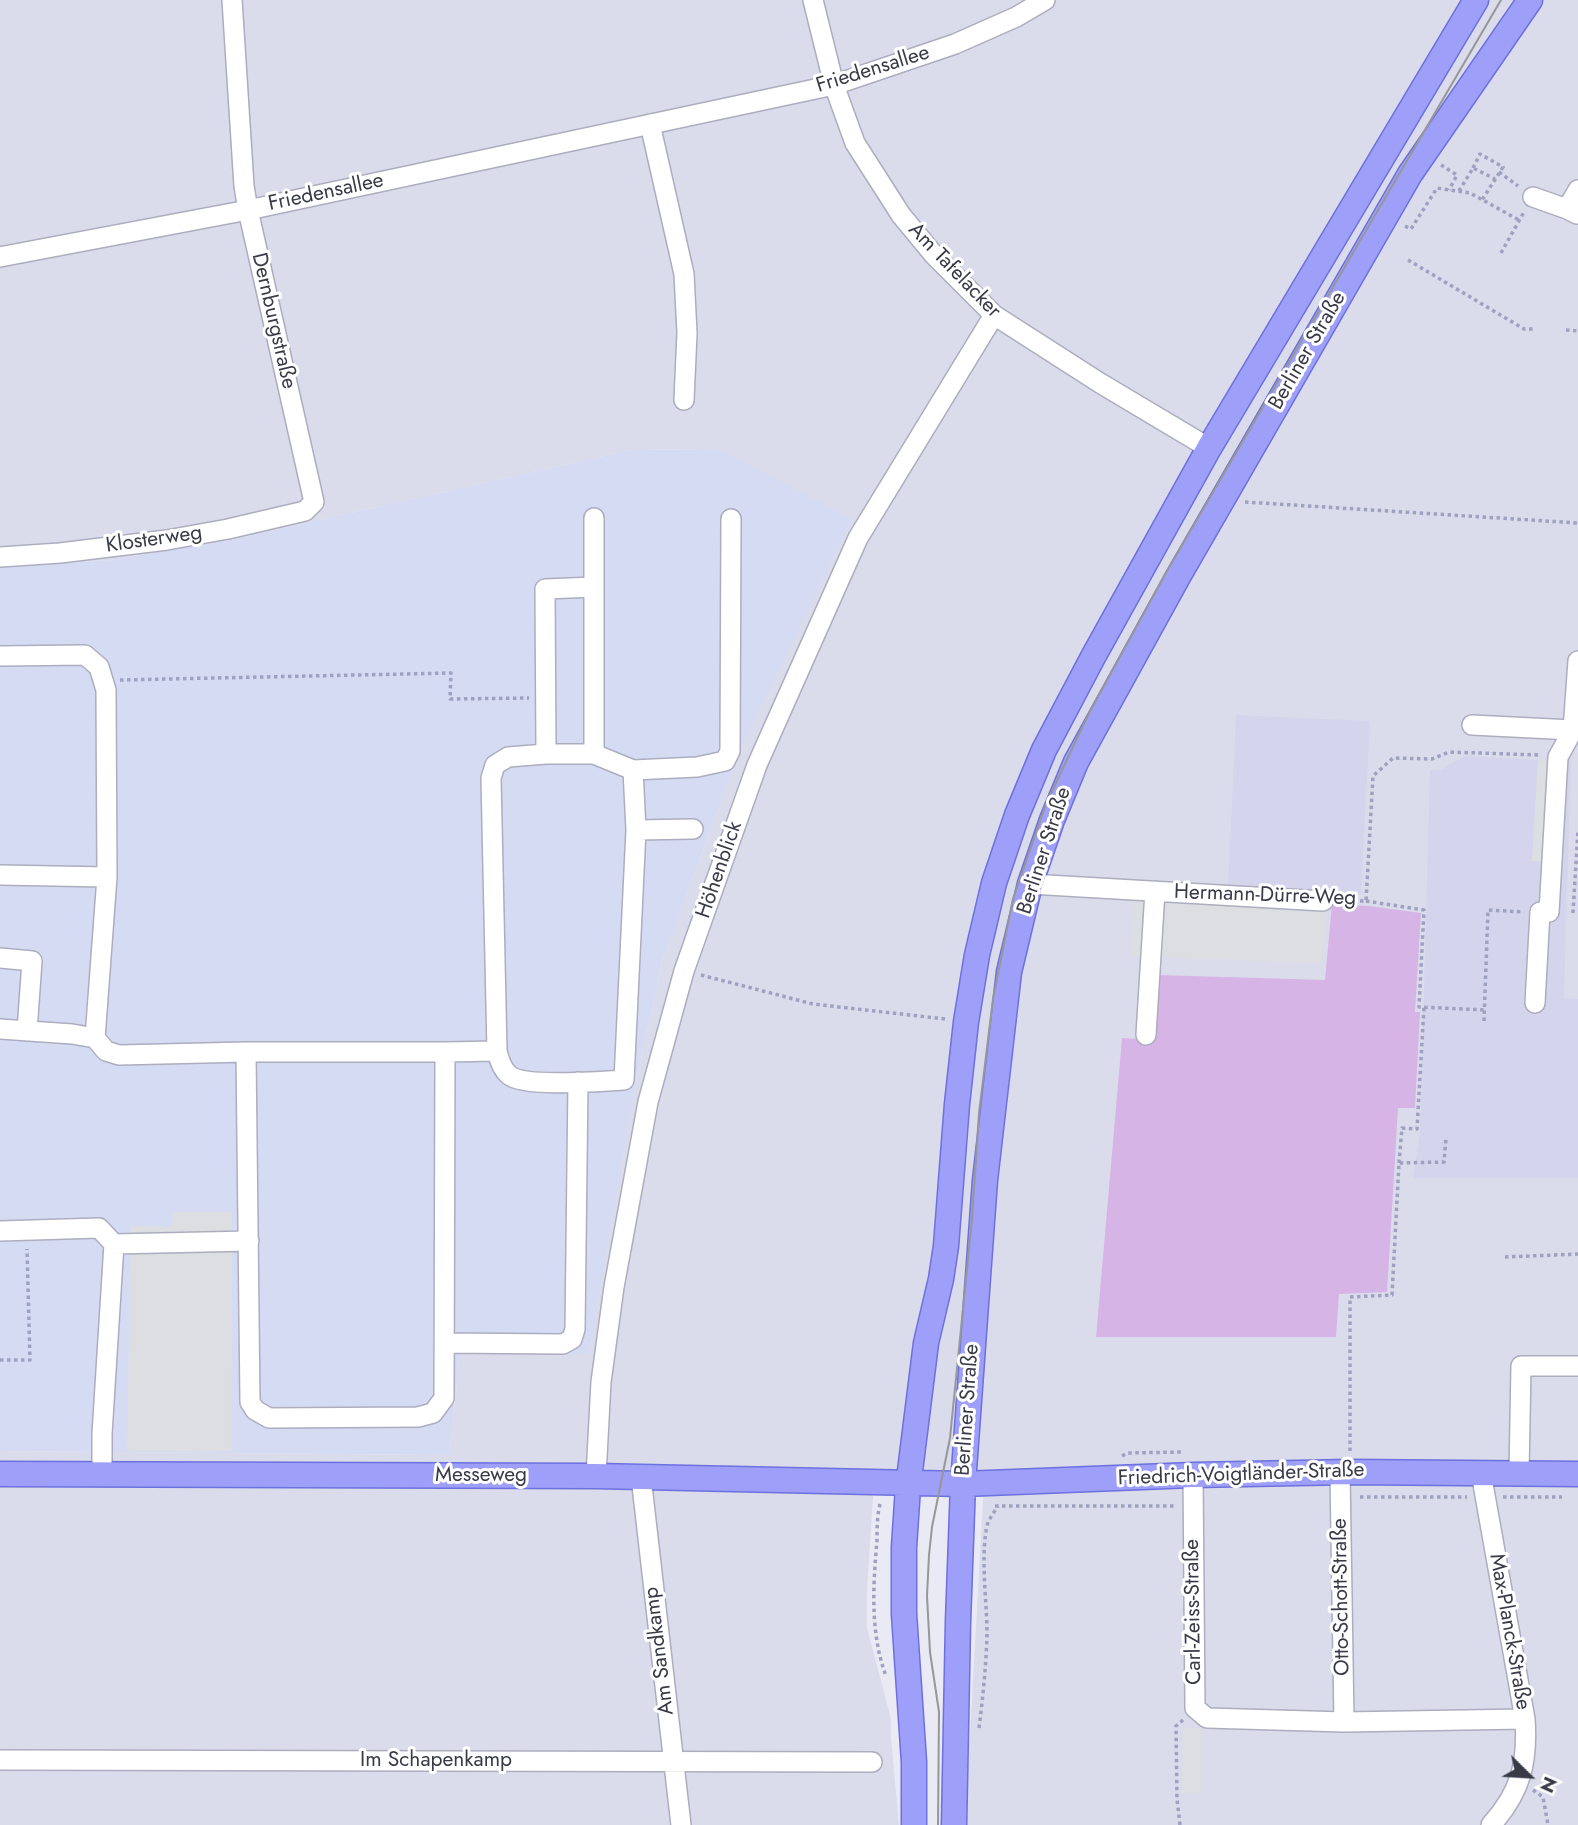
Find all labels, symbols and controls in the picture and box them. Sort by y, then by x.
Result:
street label: Friedensallee [813,41,933,99]
street label: Friedensallee [266,168,386,218]
street label: Am Tafelacker [902,218,1006,324]
street label: Dernburgstraße [245,251,301,391]
street label: Berliner Straße [1264,288,1352,414]
street label: Klosterweg [104,521,204,559]
street label: Berliner Straße [1013,784,1077,918]
street label: Höhenblick [692,818,748,922]
street label: Hermann-Dürre-Weg [1173,880,1357,912]
street label: Berliner Straße [951,1343,985,1477]
street label: Friedrich-Voigtländer-Straße [1117,1458,1365,1492]
street label: Messeweg [435,1463,527,1489]
street label: Otto-Schott-Straße [1328,1518,1356,1676]
street label: Carl-Zeiss-Straße [1180,1539,1208,1685]
street label: Max-Planck-Straße [1483,1552,1535,1712]
street label: Am Sandkamp [640,1586,680,1716]
north arrow [1494,1741,1564,1811]
street label: Im Schapenkamp [360,1748,512,1774]
text: N [1533,1772,1564,1797]

